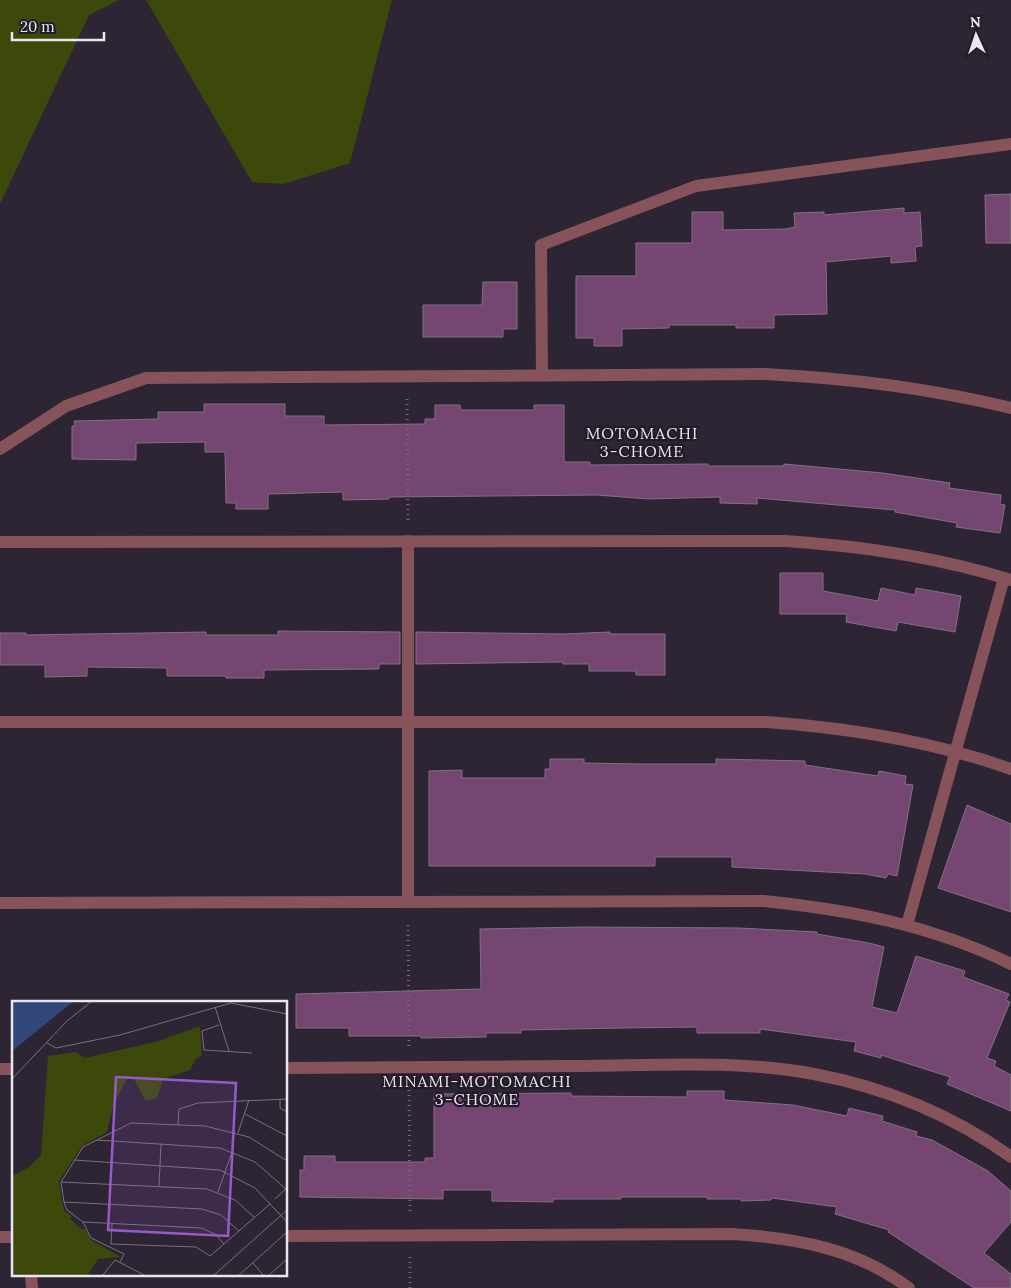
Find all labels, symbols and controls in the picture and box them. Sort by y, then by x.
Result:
scale bar [12,10,105,42]
north arrow [951,10,1001,60]
text: N [969,13,981,31]
text: 20 m [20,17,55,36]
district label: MOTOMACHI 3-CHOME [586,423,698,461]
inset map [12,1001,288,1276]
district label: MINAMI-MOTOMACHI 3-CHOME [382,1071,572,1109]

